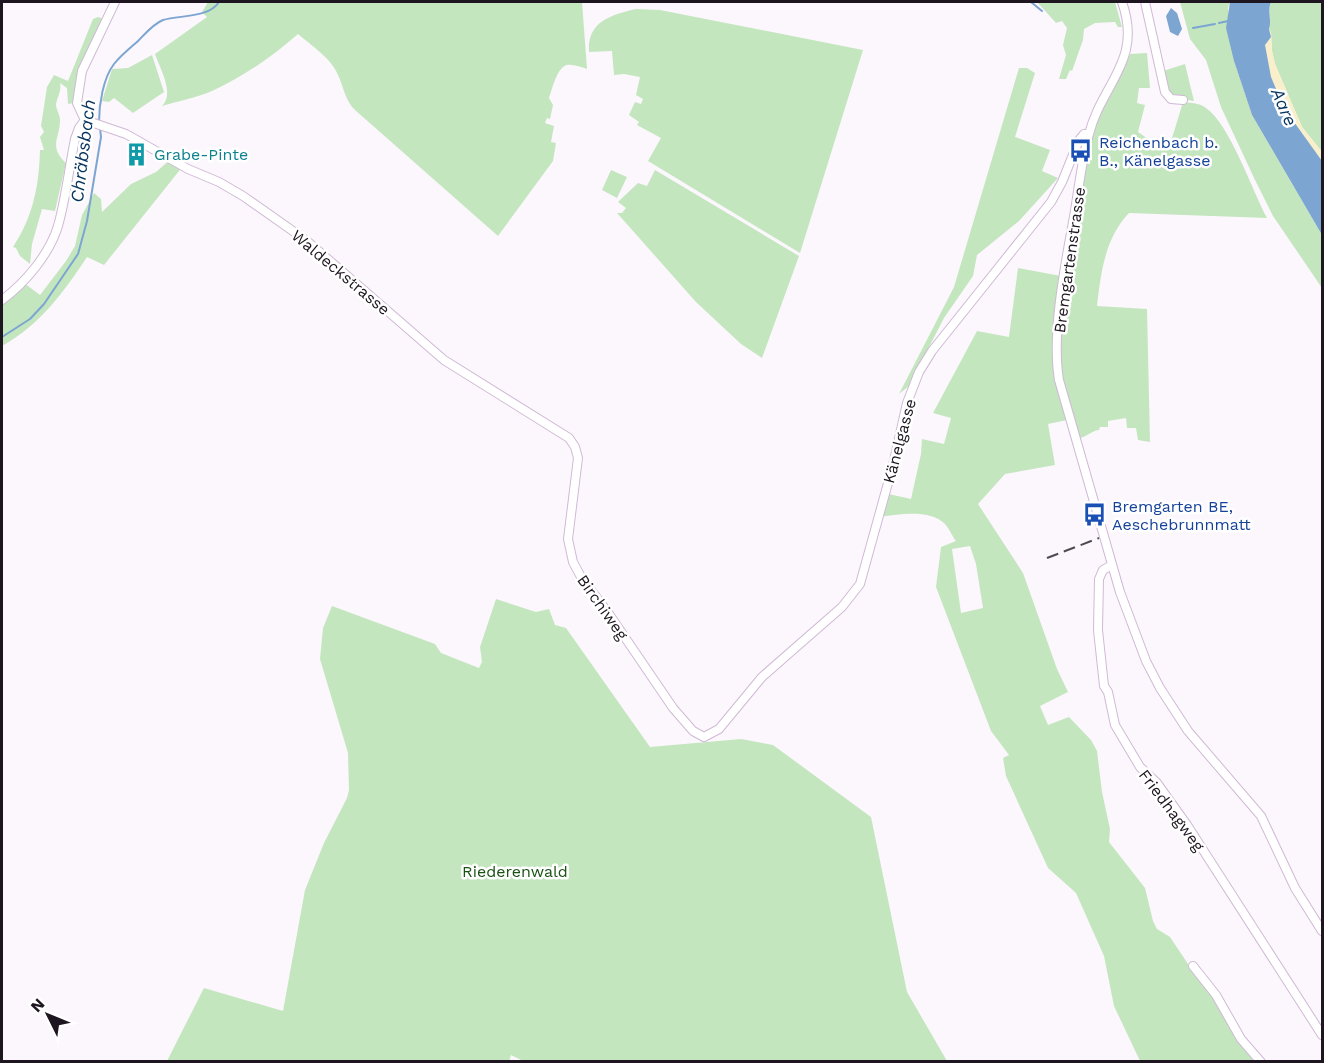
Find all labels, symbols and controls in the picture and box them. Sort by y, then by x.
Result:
water label: Aare [1267,84,1302,129]
water label: Chräbsbach [66,98,99,204]
place label: Reichenbach b. B., Känelgasse [1099,133,1218,170]
bus stop icon: Reichenbach b. B., Känelgasse [1068,138,1094,164]
building icon: Grabe-Pinte [123,141,149,167]
place label: Grabe-Pinte [154,145,248,164]
street label: Bremgartenstrasse [1050,186,1089,334]
street label: Waldeckstrasse [288,226,394,319]
street label: Känelgasse [879,397,920,486]
place label: Bremgarten BE, Aeschebrunnmatt [1112,497,1251,534]
bus stop icon: Bremgarten BE, Aeschebrunnmatt [1081,502,1107,528]
street label: Birchiweg [573,571,632,644]
street label: Friedhagweg [1135,766,1209,855]
park label: Riederenwald [462,862,568,881]
north arrow [18,985,78,1045]
text: N [26,994,48,1016]

